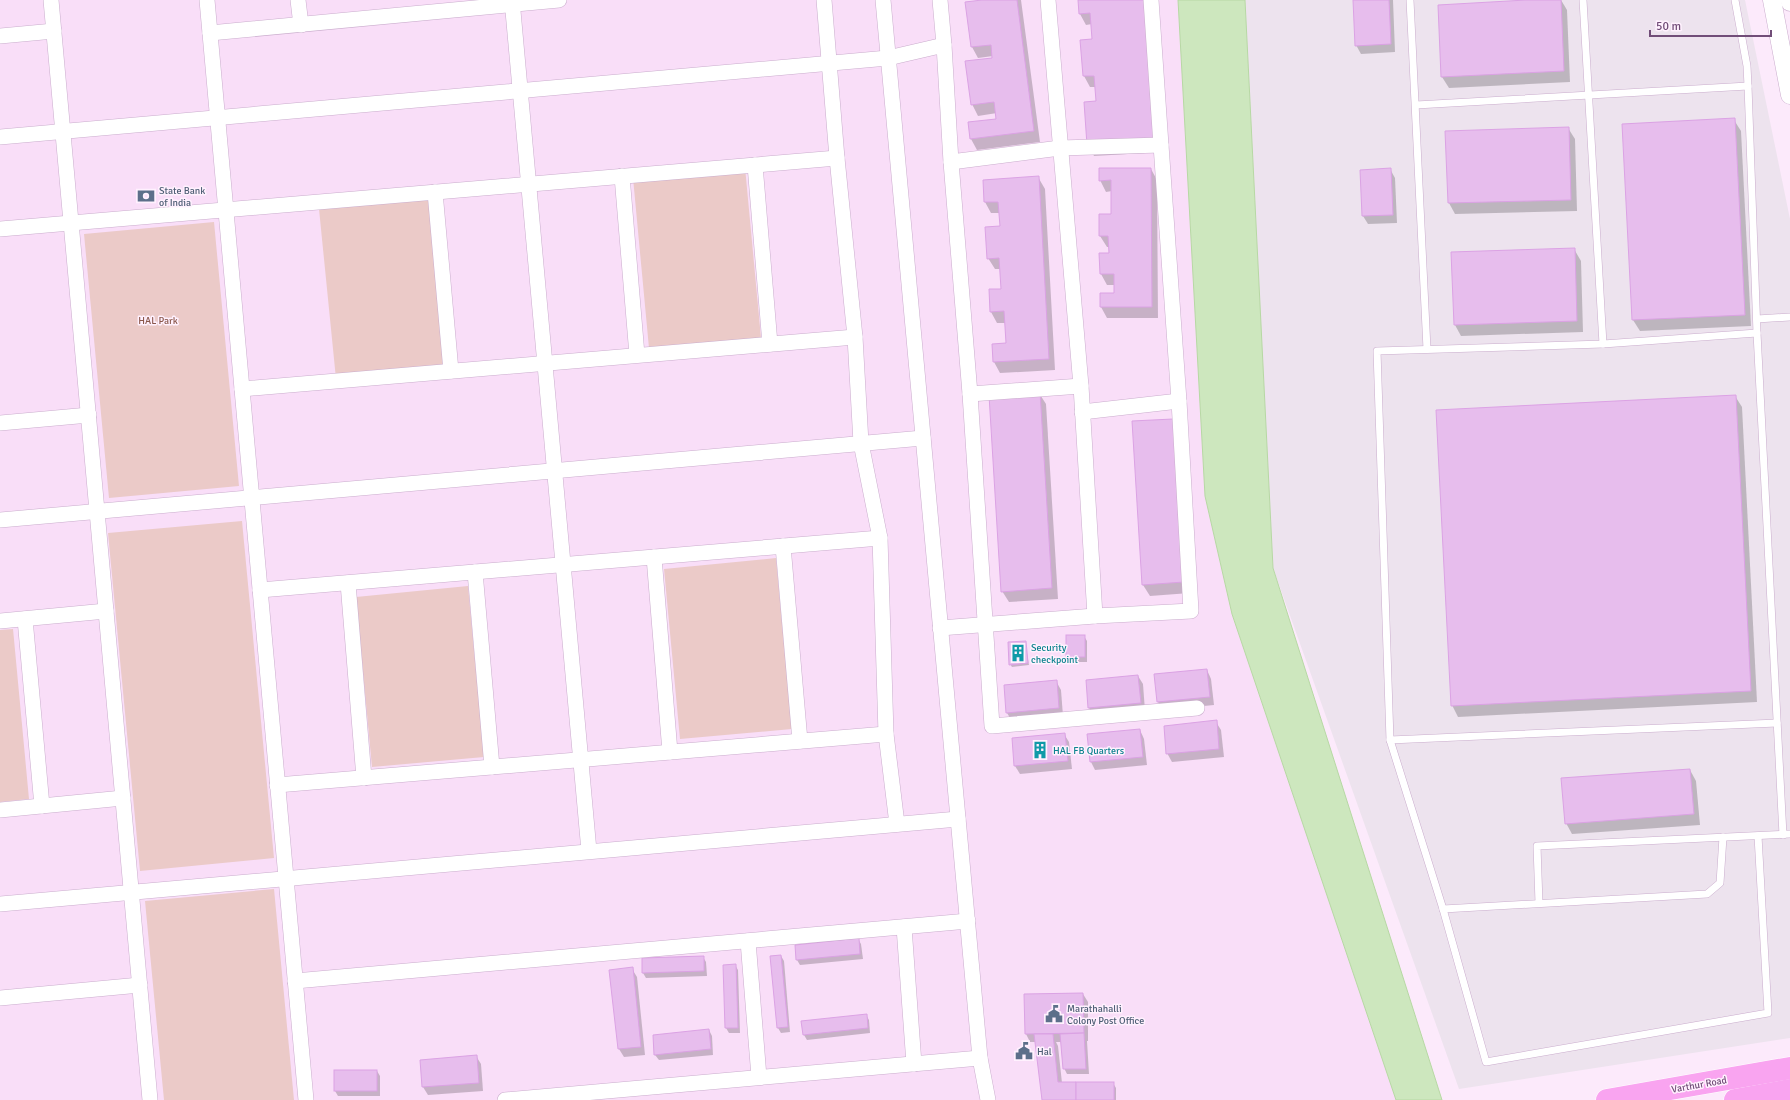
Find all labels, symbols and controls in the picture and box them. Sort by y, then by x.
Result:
scale bar [1650,12,1771,38]
text: 50 m [1656,19,1681,34]
place label: State Bank of India [159,185,205,209]
bank icon: State Bank of India [136,186,156,206]
park label: HAL Park [138,315,178,327]
place label: Security checkpoint [1031,642,1079,666]
building icon: Security checkpoint [1008,643,1028,663]
building icon: HAL FB Quarters [1030,740,1050,760]
place label: HAL FB Quarters [1053,745,1125,757]
place label: Marathahalli Colony Post Office [1067,1003,1144,1027]
public building icon: Marathahalli Colony Post Office [1044,1004,1064,1024]
public building icon: Hal [1014,1041,1034,1061]
place label: Hal [1037,1046,1052,1058]
street label: Varthur Road [1671,1074,1728,1096]

